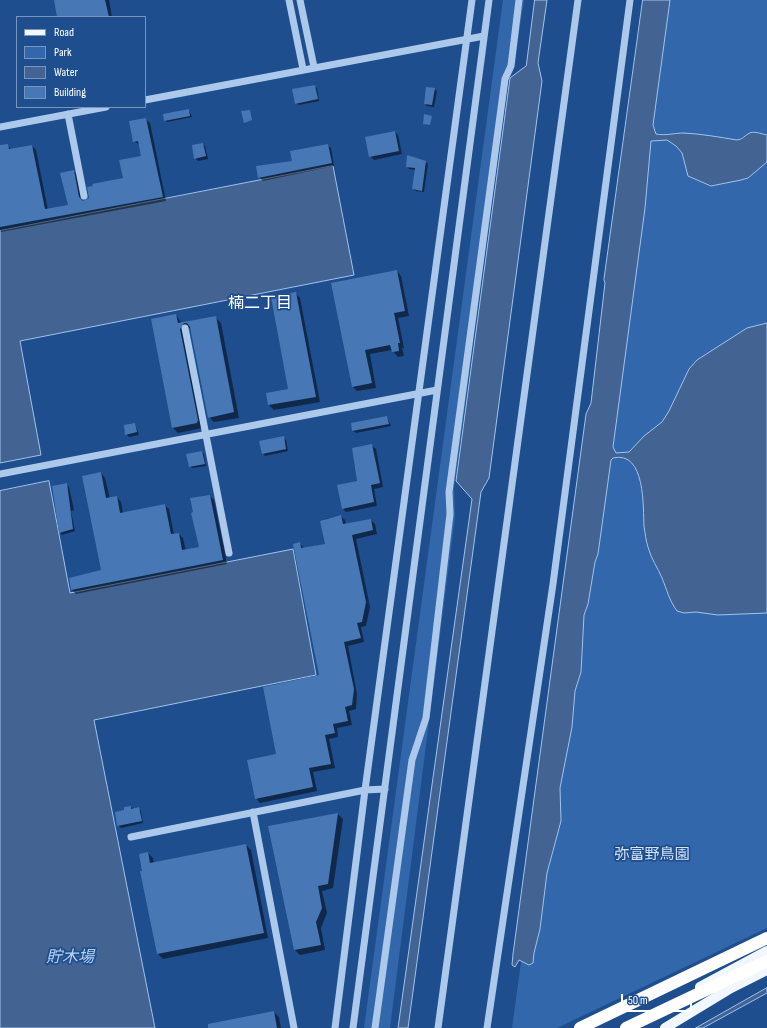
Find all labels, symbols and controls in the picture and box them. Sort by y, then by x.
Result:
legend [16,16,146,108]
text: Road [54,25,74,40]
text: Park [54,45,72,60]
text: Water [54,65,78,80]
text: Building [54,85,86,100]
district label: 楠二丁目 [228,294,292,314]
park label: 弥富野鳥園 [615,846,689,864]
water label: 貯木場 [46,948,94,968]
scale bar [623,986,694,1012]
text: 50 m [628,993,648,1008]

